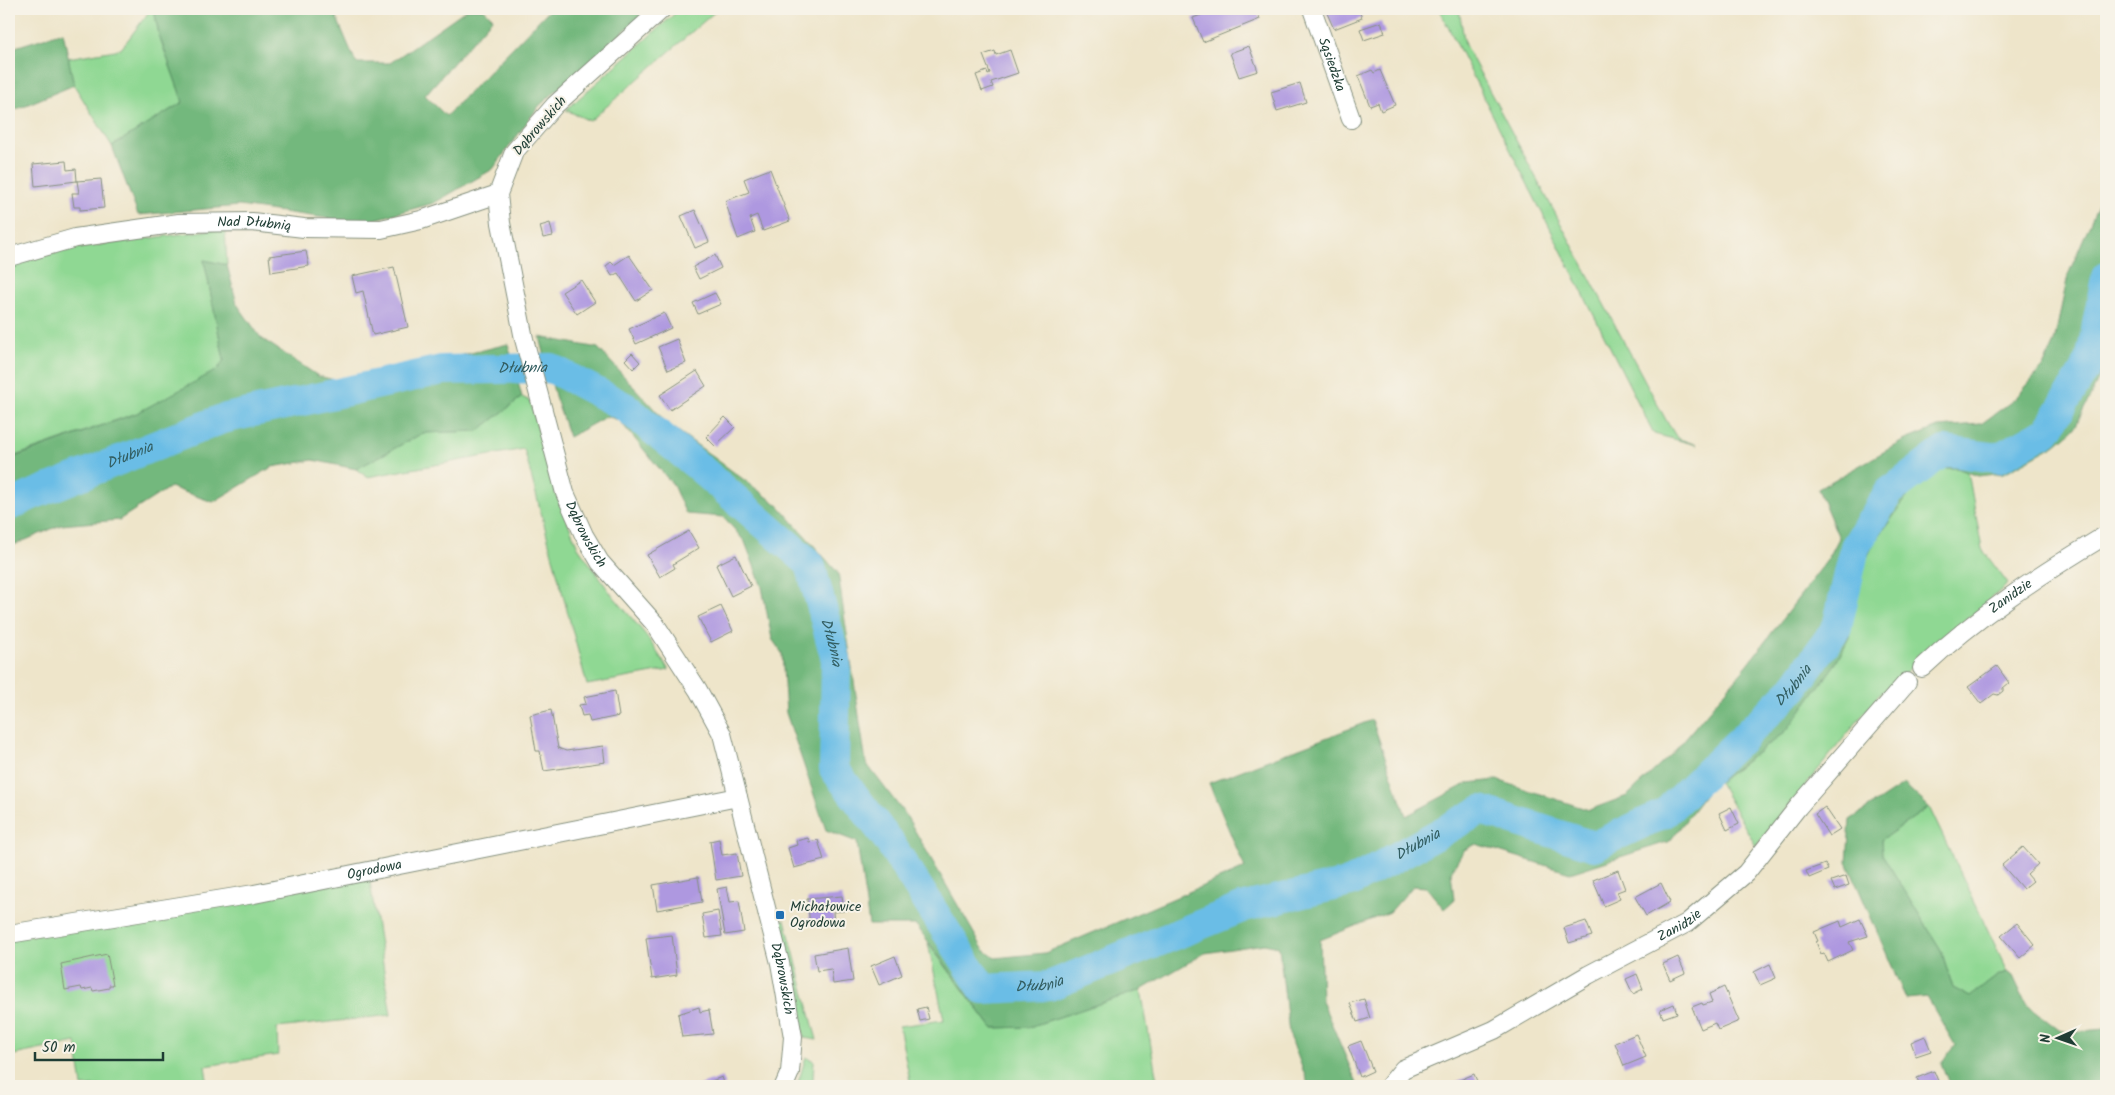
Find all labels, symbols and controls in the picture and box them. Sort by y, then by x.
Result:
street label: Sąsiedzka [1312,35,1351,95]
street label: Dąbrowskich [508,91,572,161]
street label: Nad Dłubnią [217,211,292,237]
water label: Dłubnia [498,356,548,381]
water label: Dłubnia [103,435,158,476]
street label: Dąbrowskich [559,497,612,573]
street label: Zanidzie [1984,573,2037,620]
water label: Dłubnia [813,616,848,667]
water label: Dłubnia [1769,659,1819,713]
water label: Dłubnia [1391,822,1446,867]
street label: Ogrodowa [345,854,404,886]
place label: Michałowice Ogrodowa [790,896,862,934]
street label: Zanidzie [1653,903,1707,948]
marker: Michałowice Ogrodowa [774,909,786,921]
street label: Dąbrowskich [764,940,800,1016]
water label: Dłubnia [1015,969,1068,1000]
north arrow [2032,1012,2082,1062]
scale bar [35,1030,162,1062]
text: N [2035,1033,2057,1043]
text: 50 m [42,1036,76,1060]

